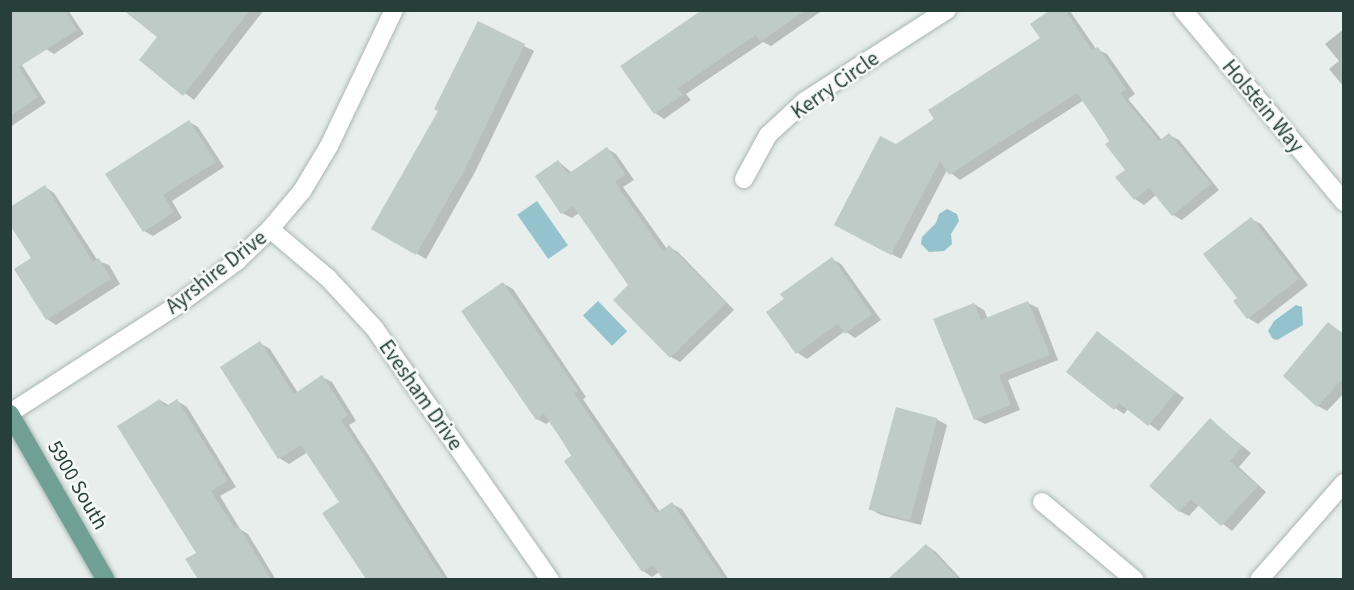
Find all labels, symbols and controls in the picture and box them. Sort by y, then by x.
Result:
street label: Kerry Circle [786,46,884,124]
street label: Holstein Way [1217,54,1309,158]
street label: Ayrshire Drive [161,225,271,319]
street label: Evesham Drive [374,335,468,455]
street label: 5900 South [42,436,114,534]

